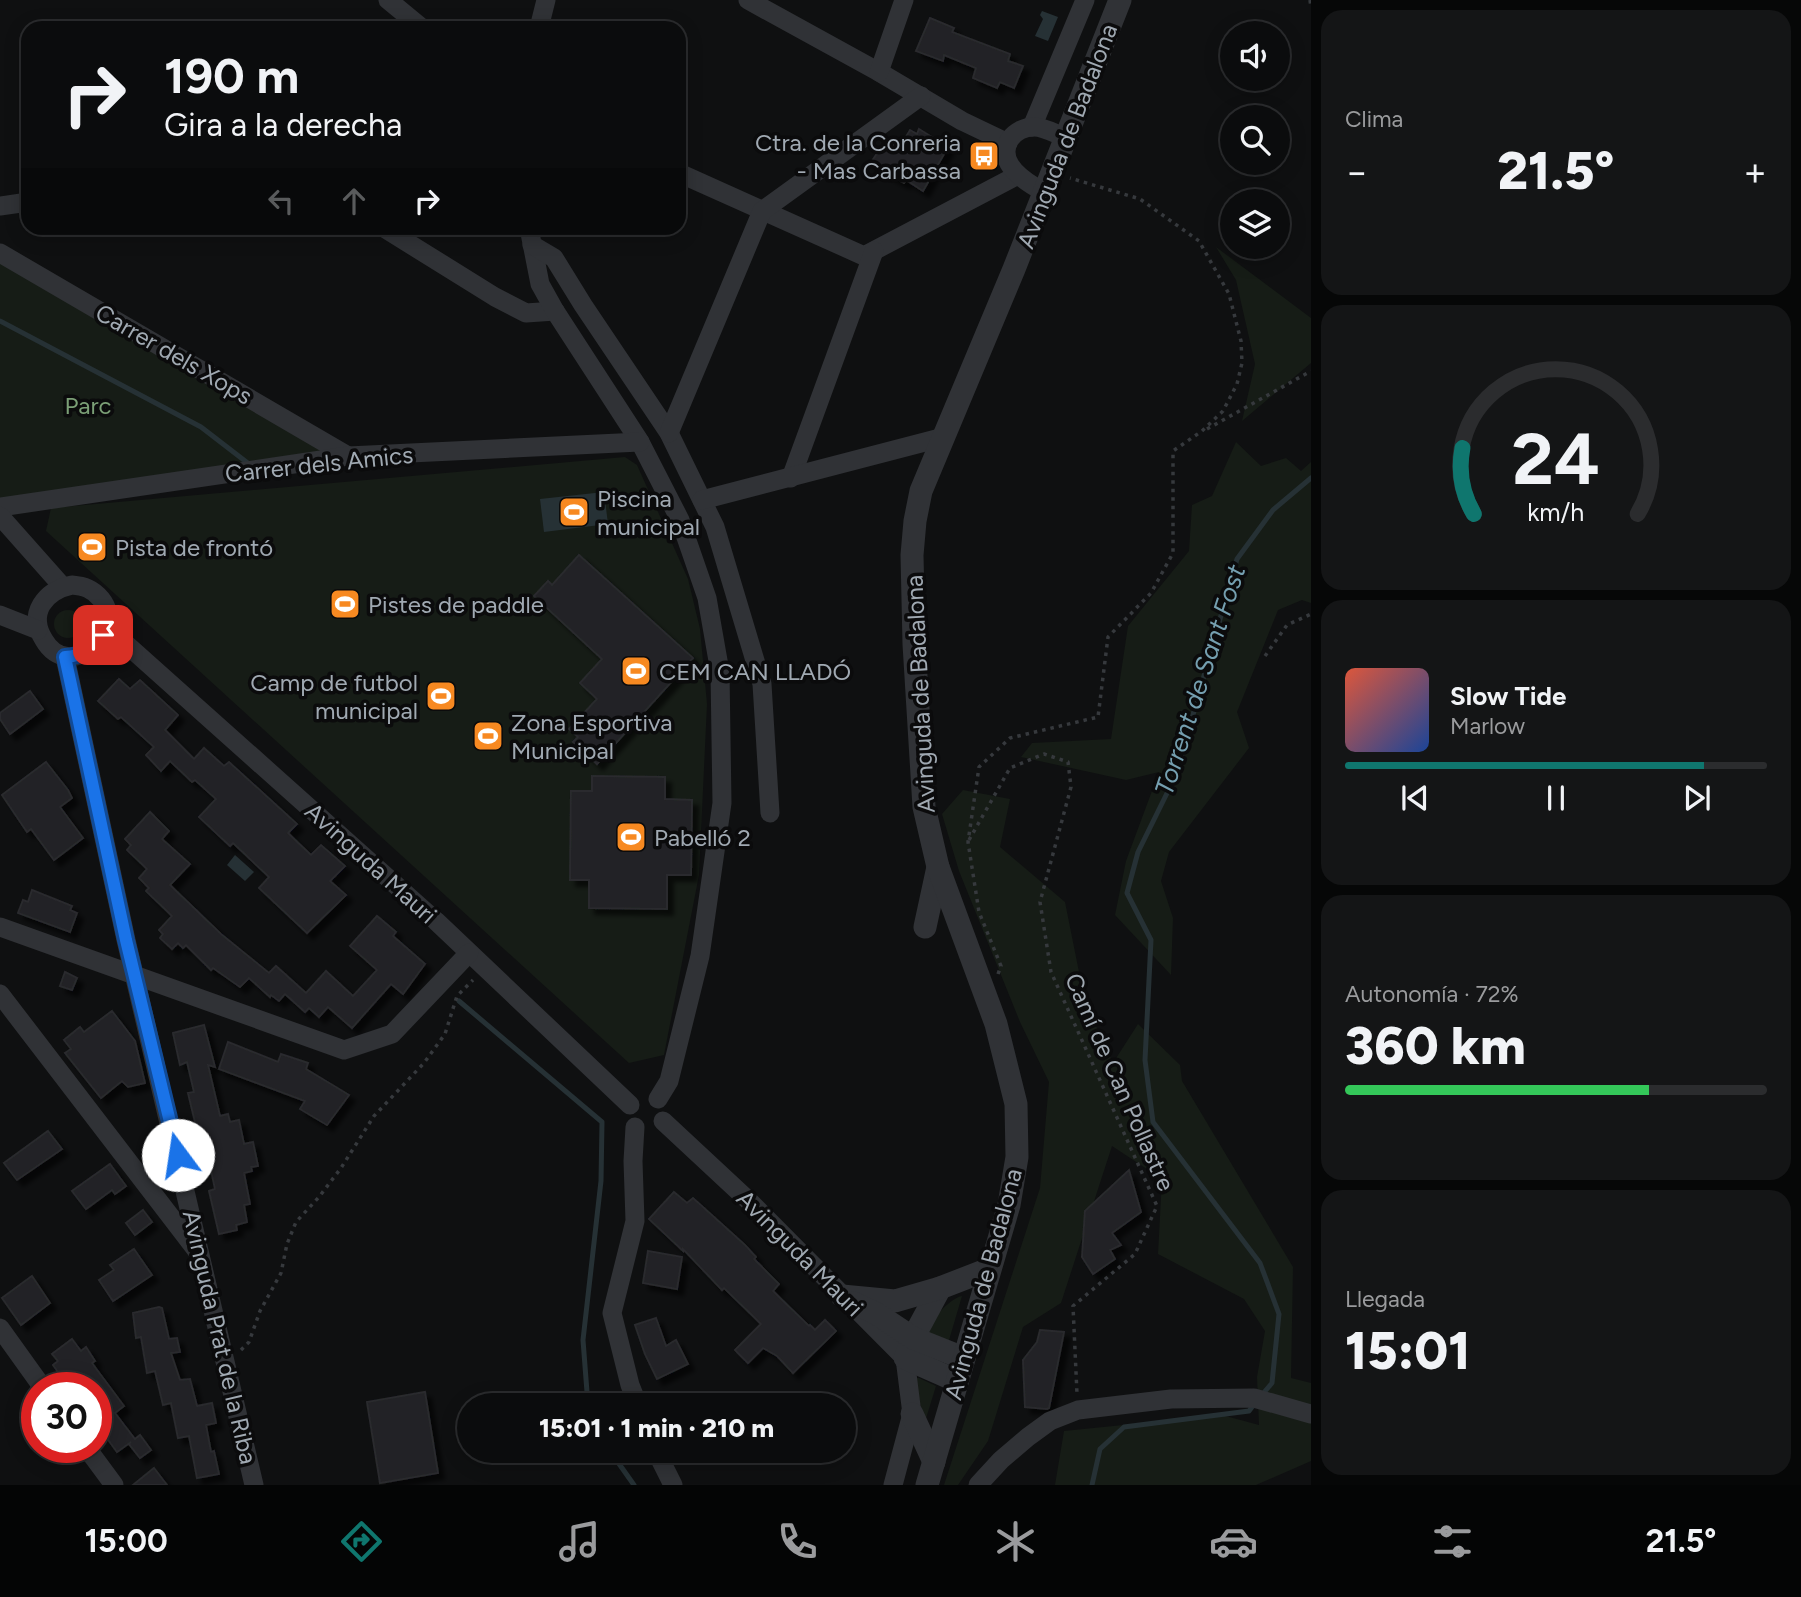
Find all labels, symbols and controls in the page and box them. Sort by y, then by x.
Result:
street label: Avinguda de Badalona [1011,20,1123,252]
map controls [1220,21,1290,259]
button: sound [1220,21,1290,91]
text: 190 m [164,46,299,105]
icon: right [49,49,140,140]
button: search [1220,105,1290,175]
text: Clima [1345,105,1403,133]
text: Gira a la derecha [164,106,402,144]
place label: Ctra. de la Conreria - Mas Carbassa [755,128,961,185]
bus stop icon: Ctra. de la Conreria - Mas Carbassa [967,139,1001,173]
text: 21.5° [1498,140,1614,202]
text: − [1345,149,1369,195]
text: + [1743,149,1767,195]
icon: left [262,182,300,220]
icon: ahead [335,182,373,220]
icon: right [408,182,446,220]
button: layers [1220,189,1290,259]
street label: Carrer dels Xops [91,297,257,411]
park label: Parc [65,391,112,420]
text: 24 [1512,415,1600,502]
street label: Carrer dels Amics [224,440,414,488]
place label: Piscina municipal [597,484,700,541]
sports icon: Piscina municipal [557,495,591,529]
text: km/h [1527,496,1585,526]
sports icon: Pista de frontó [75,530,109,564]
place label: Pista de frontó [115,533,273,562]
water label: Torrent de Sant Fost [1148,560,1253,799]
street label: Avinguda de Badalona [899,574,941,814]
sports icon: Pistes de paddle [328,587,362,621]
place label: Pistes de paddle [368,590,544,619]
pin [73,605,133,665]
icon: arrive [84,616,122,654]
sports icon: CEM CAN LLADÓ [619,654,653,688]
place label: CEM CAN LLADÓ [659,657,851,686]
place label: Camp de futbol municipal [250,668,418,725]
sports icon: Camp de futbol municipal [424,679,458,713]
text: Slow Tide [1450,680,1566,712]
place label: Zona Esportiva Municipal [511,708,673,765]
text: Marlow [1450,712,1525,740]
sports icon: Zona Esportiva Municipal [471,719,505,753]
icon: previous [1396,779,1434,817]
icon: pause [1537,779,1575,817]
icon: next [1678,779,1716,817]
street label: Avinguda Mauri [299,796,443,930]
sports icon: Pabelló 2 [614,820,648,854]
place label: Pabelló 2 [654,823,751,852]
street label: Camí de Can Pollastre [1059,969,1181,1195]
text: Autonomía · 72% [1345,980,1519,1008]
text: 360 km [1345,1015,1526,1077]
position arrow [141,1118,215,1192]
street label: Avinguda de Badalona [938,1165,1028,1403]
street label: Avinguda Mauri [731,1184,869,1322]
street label: Avinguda Prat de la Riba [177,1207,263,1467]
text: Llegada [1345,1285,1425,1313]
text: 15:01 [1345,1320,1470,1382]
speed limit sign: 30 [21,1372,112,1463]
text: 15:01 · 1 min · 210 m [539,1412,774,1444]
icon: directions [337,1517,386,1566]
icon: music [555,1517,604,1566]
icon: phone [773,1517,822,1566]
icon: climate [991,1517,1040,1566]
icon: car [1209,1517,1258,1566]
icon: filters [1428,1517,1477,1566]
text: 15:00 [85,1522,168,1560]
text: 21.5° [1646,1522,1716,1560]

